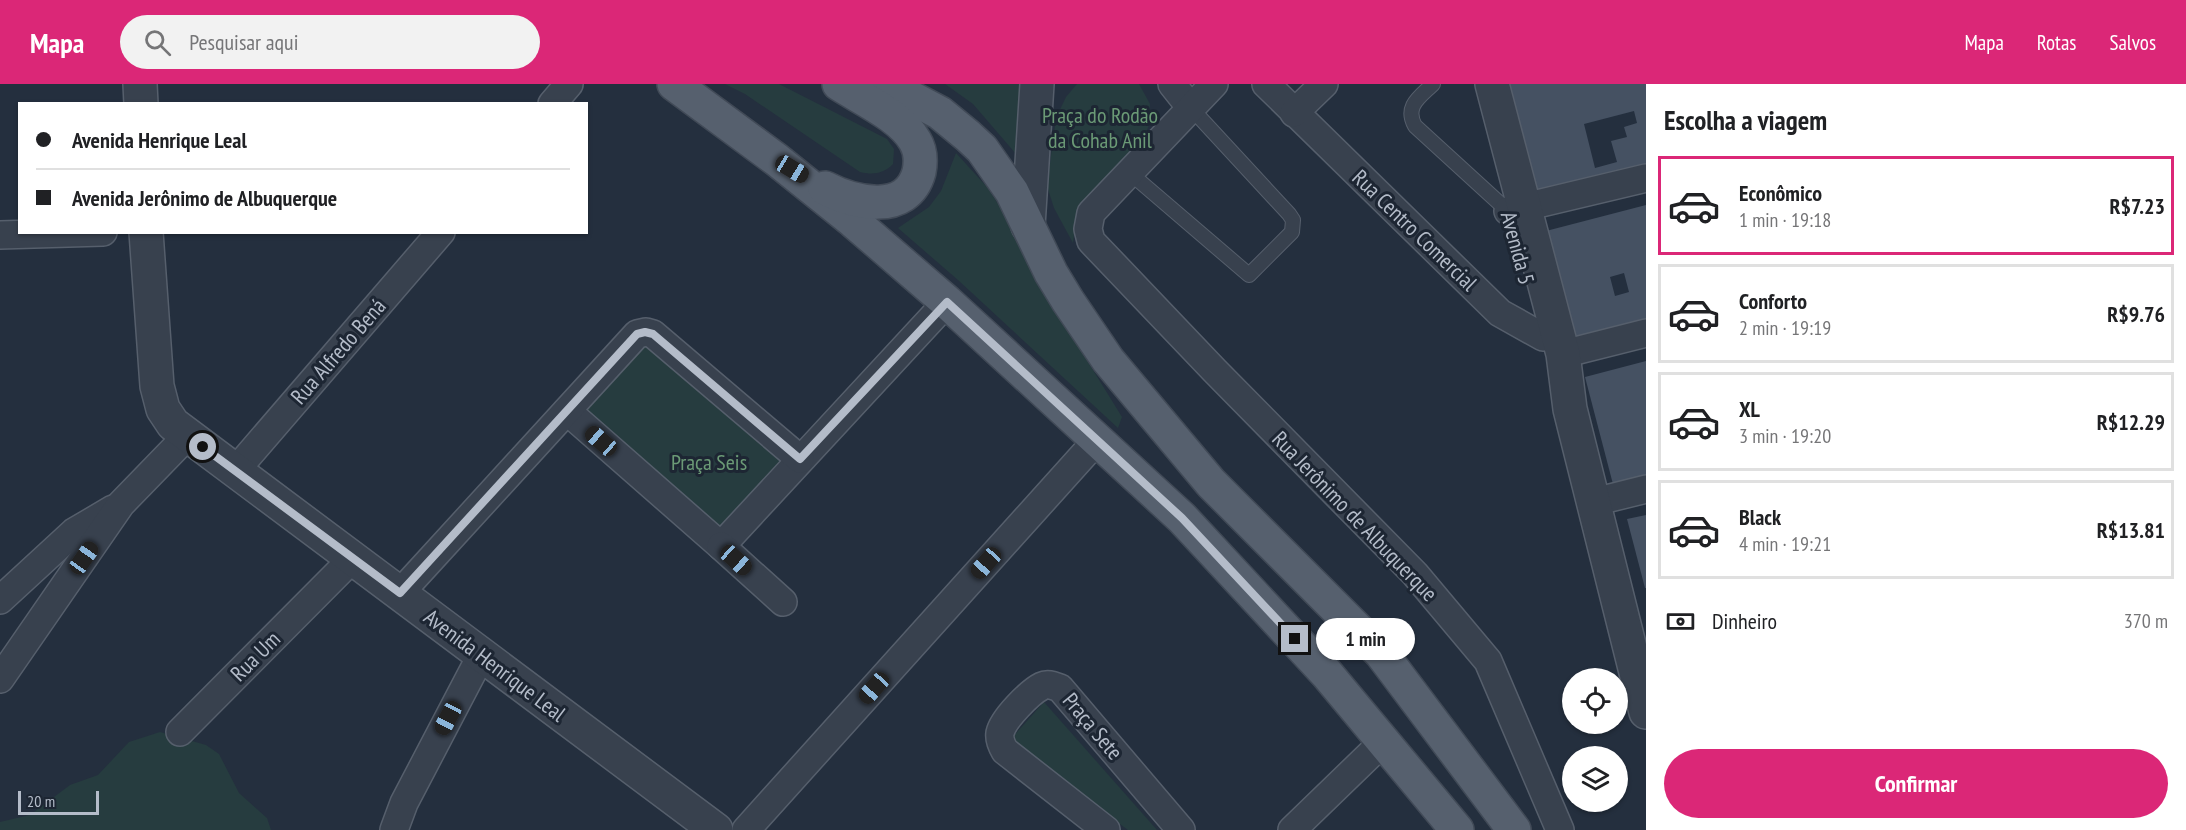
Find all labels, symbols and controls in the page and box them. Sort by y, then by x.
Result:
search box [120,15,540,69]
text: Mapa [30,24,84,61]
icon: search [141,26,174,59]
text: Pesquisar aqui [189,28,298,56]
text: Mapa [1964,29,2004,56]
text: Rotas [2037,29,2076,56]
text: Salvos [2109,29,2156,56]
park label: Praça do Rodão da Cohab Anil [1042,101,1158,154]
text: Escolha a viagem [1664,103,1827,137]
text: Avenida Henrique Leal [72,126,247,154]
car [772,152,812,186]
street label: Rua Centro Comercial [1347,163,1484,297]
icon: car [1667,179,1721,233]
text: Econômico [1739,179,1822,207]
text: Avenida Jerônimo de Albuquerque [72,184,337,212]
text: R$7.23 [2109,192,2165,220]
text: 1 min · 19:18 [1739,207,1831,233]
street label: Avenida 5 [1495,208,1541,288]
icon: car [1667,287,1721,341]
text: Conforto [1739,287,1807,315]
street label: Rua Alfredo Bená [284,292,392,410]
text: R$9.76 [2107,300,2165,328]
text: 2 min · 19:19 [1739,315,1831,341]
icon: car [1667,395,1721,449]
text: XL [1739,395,1760,423]
text: R$12.29 [2097,408,2165,436]
car [582,422,620,460]
text: 3 min · 19:20 [1739,423,1831,449]
street label: Rua Jerônimo de Albuquerque [1266,425,1444,607]
route start [189,433,216,460]
park label: Praça Seis [671,448,747,476]
icon: car [1667,503,1721,557]
text: Black [1739,503,1781,531]
text: R$13.81 [2097,516,2165,544]
text: 4 min · 19:21 [1739,531,1831,557]
car [66,538,102,578]
car [717,541,755,579]
car [967,544,1005,582]
street label: Avenida Henrique Leal [419,603,572,728]
icon: cash [1664,605,1697,638]
text: Dinheiro [1712,607,1777,635]
text: 370 m [2124,608,2168,634]
callout: 1 min [1316,618,1415,660]
street label: Rua Um [224,625,286,687]
route end [1281,625,1308,652]
text: 1 min [1345,626,1386,652]
map controls [1562,668,1628,812]
button: locate [1562,668,1628,734]
car [855,669,893,707]
street label: Praça Sete [1057,687,1129,765]
car [432,698,464,738]
button: layers [1562,746,1628,812]
button: Confirmar [1664,749,2168,818]
scale bar [18,788,99,816]
text: 20 m [27,791,55,811]

